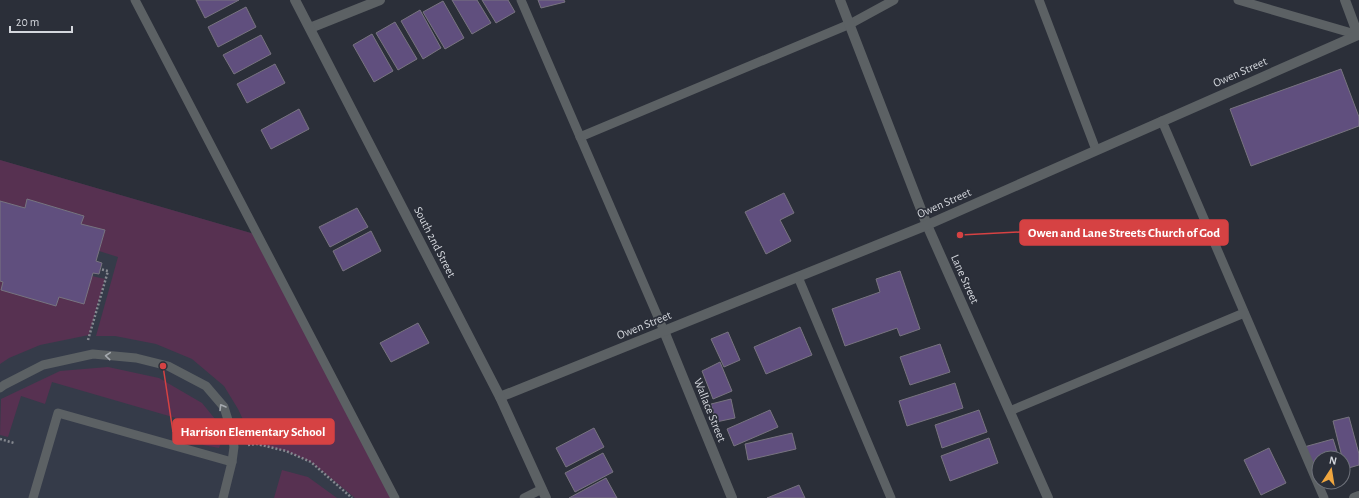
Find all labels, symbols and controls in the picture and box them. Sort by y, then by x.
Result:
scale bar [10,8,72,34]
text: 20 m [16,16,39,28]
street label: Owen Street [1211,55,1269,89]
street label: Owen Street [915,186,973,220]
street label: South 2nd Street [412,205,458,279]
callout: Owen and Lane Streets Church of God [1020,220,1228,245]
text: Owen and Lane Streets Church of God [1028,227,1220,240]
street label: Lane Street [949,253,981,306]
street label: Owen Street [615,309,673,341]
one-way arrow [105,351,111,360]
street label: Wallace Street [692,376,728,444]
one-way arrow [219,404,226,411]
callout: Harrison Elementary School [173,419,334,444]
text: Harrison Elementary School [181,426,325,439]
north arrow [1311,450,1351,490]
text: N [1328,455,1338,467]

